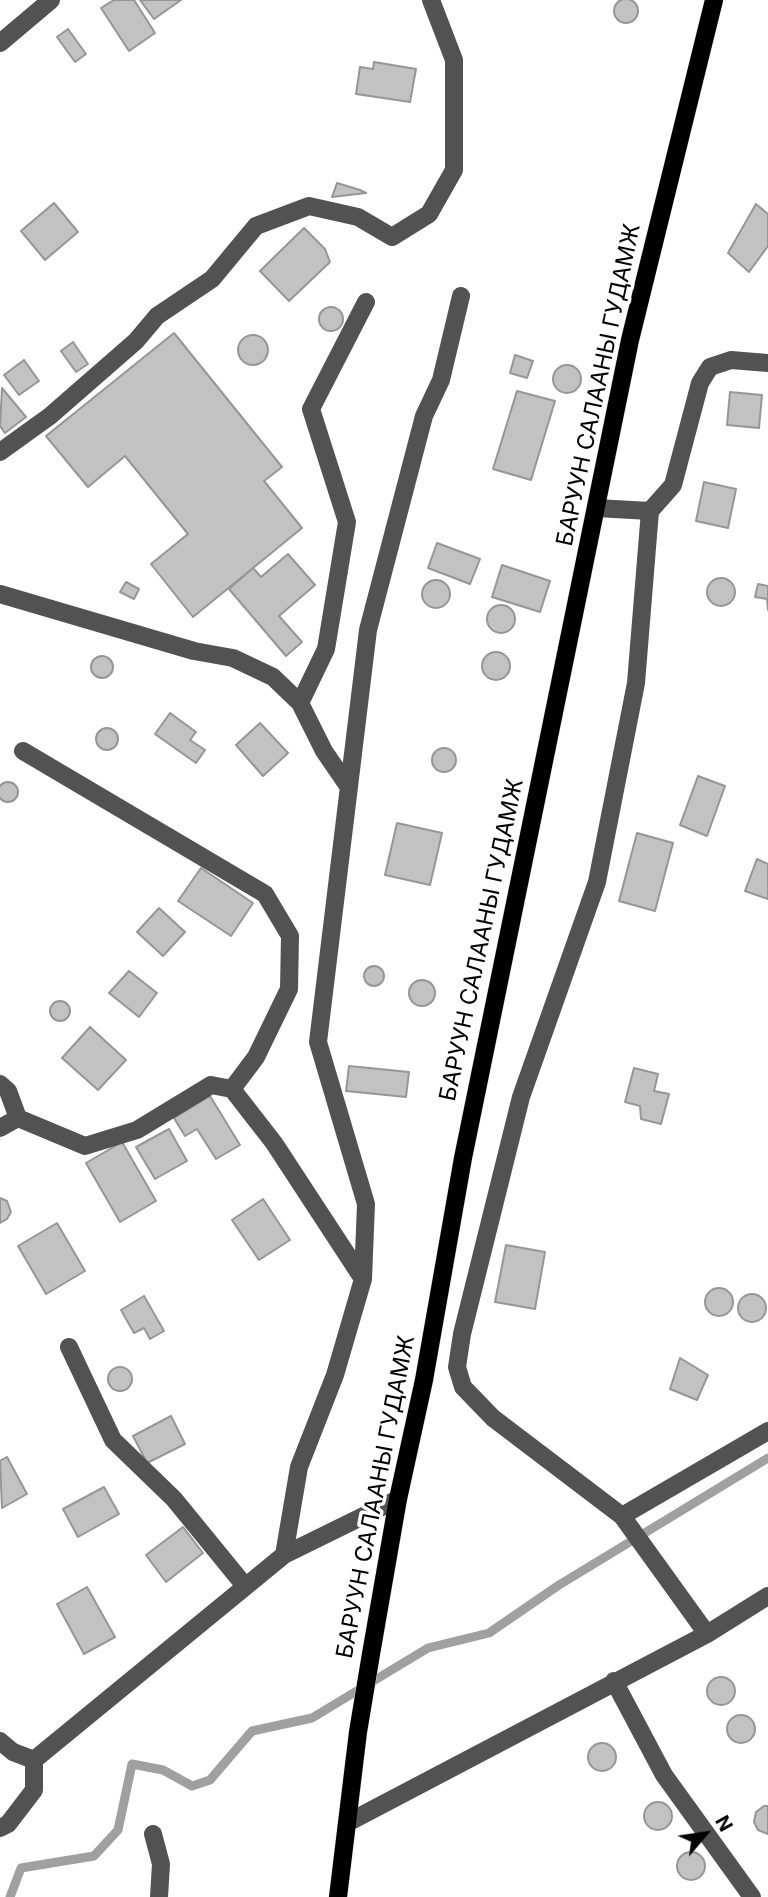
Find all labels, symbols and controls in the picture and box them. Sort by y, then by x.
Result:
street label: БАРУУН САЛААНЫ ГУДАМЖ [551,221,647,549]
street label: БАРУУН САЛААНЫ ГУДАМЖ [434,776,530,1104]
street label: БАРУУН САЛААНЫ ГУДАМЖ [331,1333,421,1661]
north arrow [670,1799,740,1869]
text: N [710,1812,737,1835]

